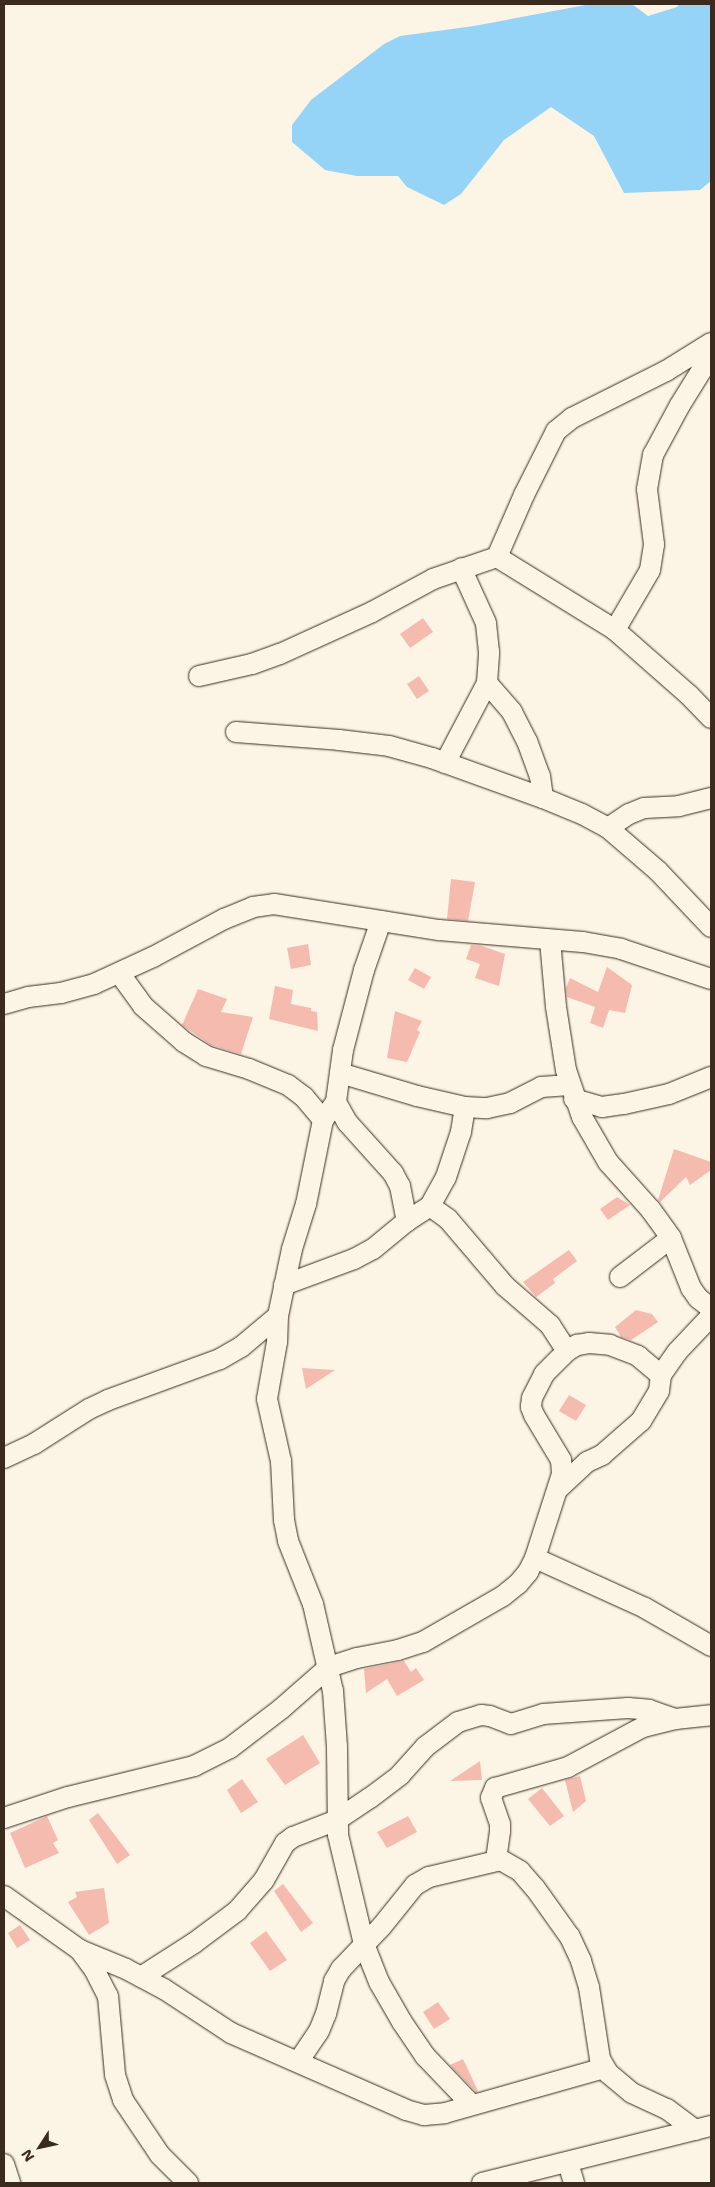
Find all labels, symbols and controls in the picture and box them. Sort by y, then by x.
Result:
north arrow [15,2122,65,2172]
text: N [17,2146,38,2165]

